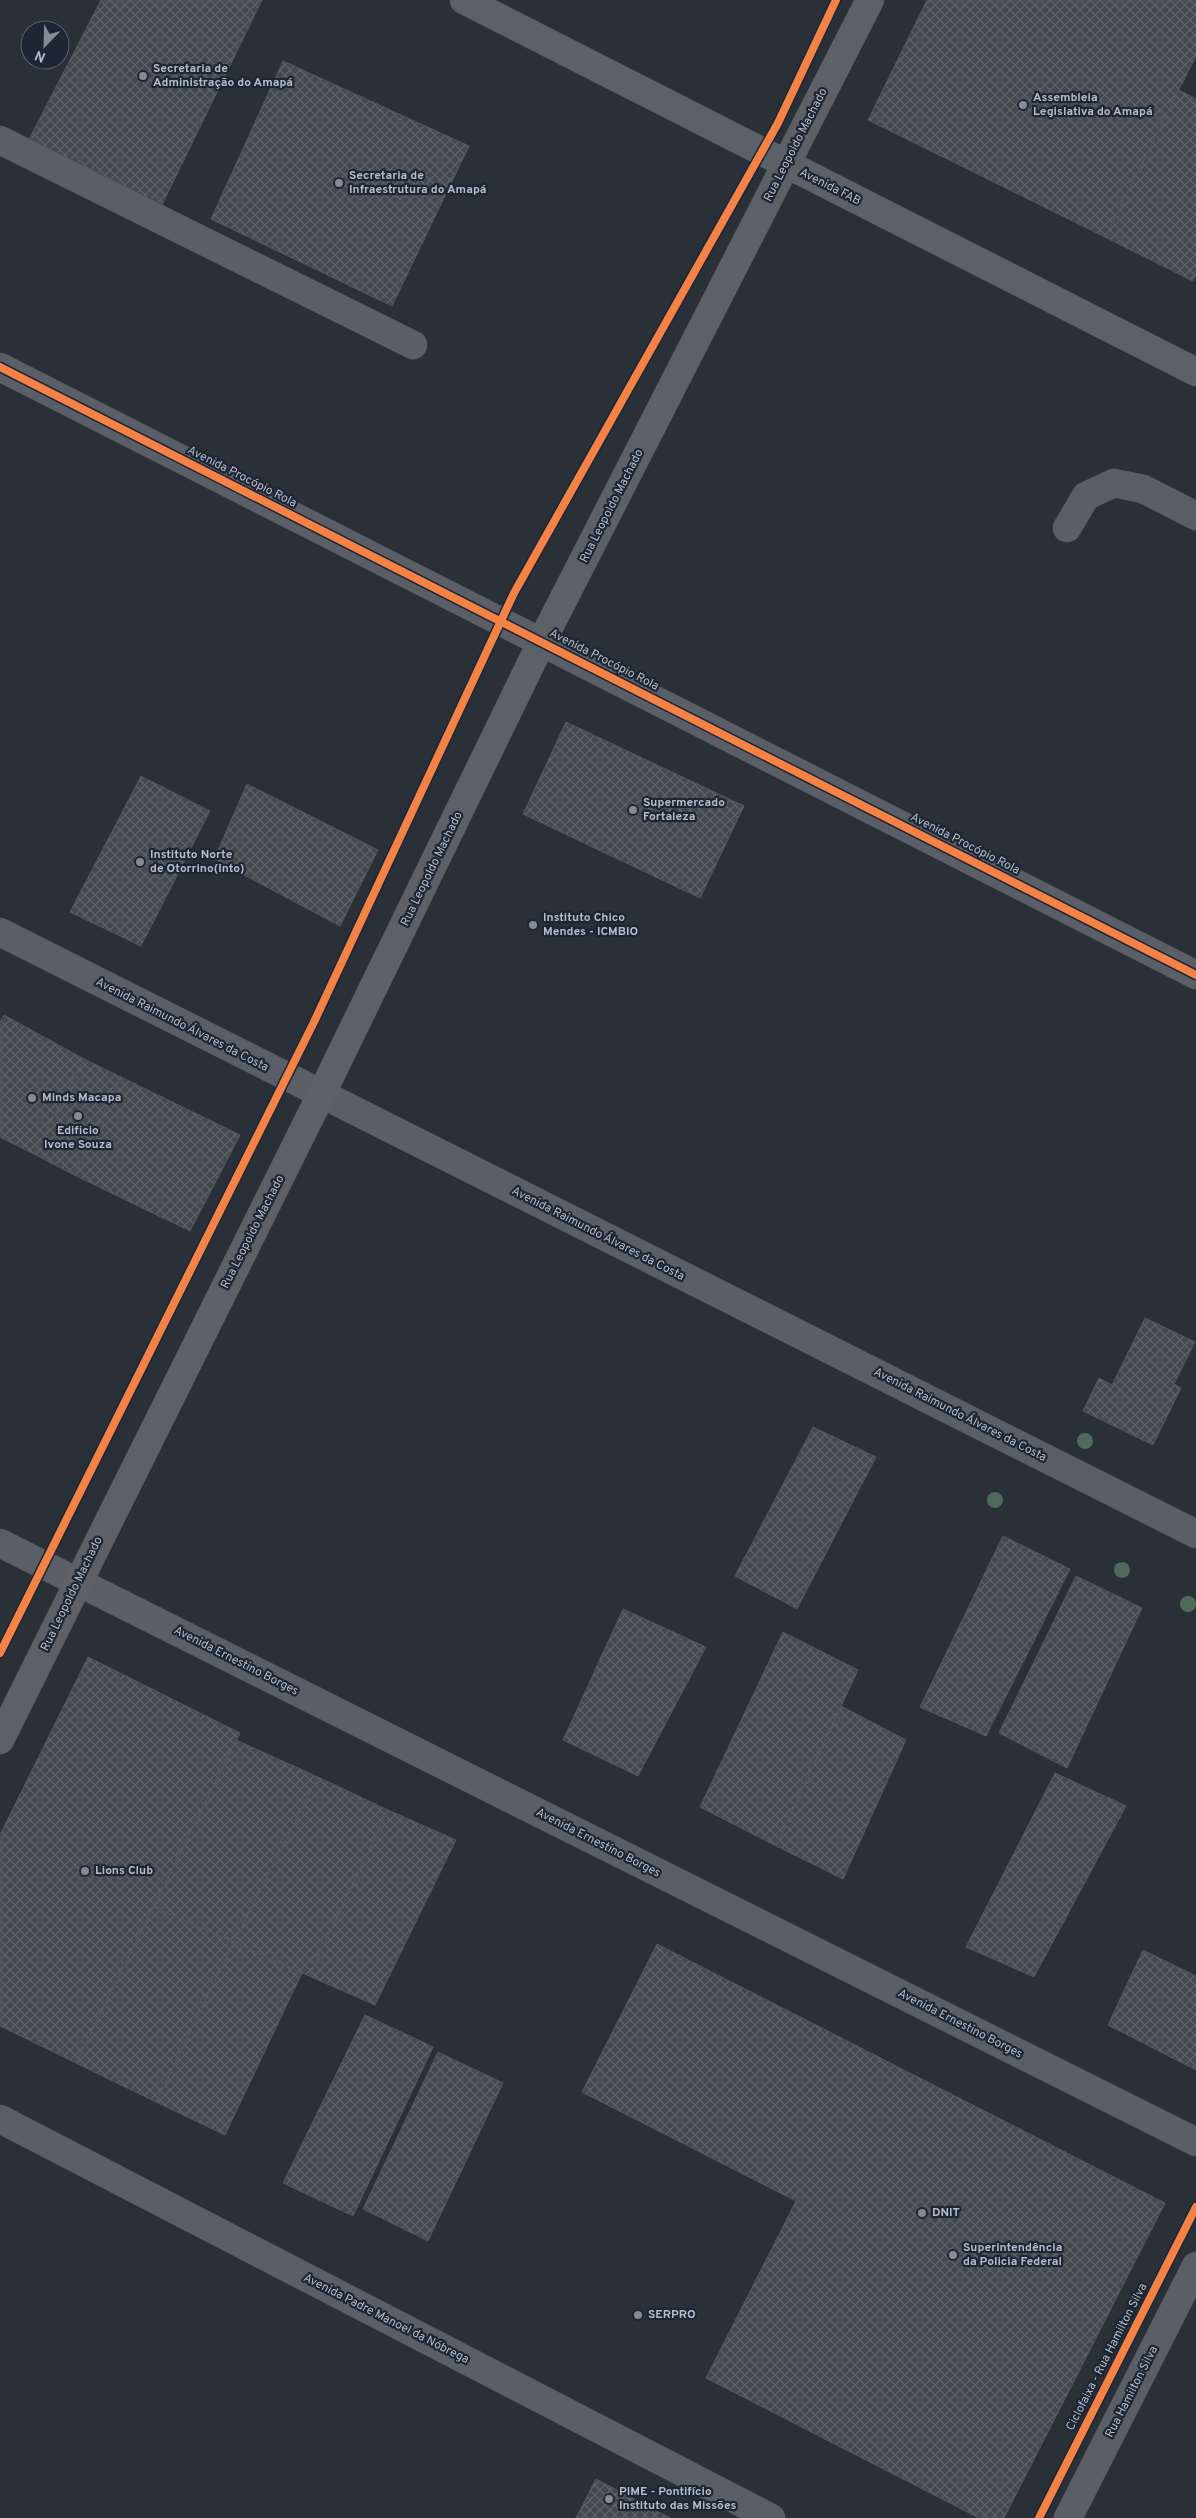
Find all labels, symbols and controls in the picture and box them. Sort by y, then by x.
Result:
north arrow [20,20,70,70]
text: N [33,46,48,65]
place label: Secretaria de Administração do Amapá [153,61,293,91]
marker: Secretaria de Administração do Amapá [137,70,149,82]
street label: Rua Leopoldo Machado [760,85,832,204]
place label: Assembleia Legislativa do Amapá [1033,90,1153,120]
marker: Assembleia Legislativa do Amapá [1017,99,1029,111]
street label: Avenida FAB [797,165,864,209]
place label: Secretaria de Infraestrutura do Amapá [349,168,487,198]
marker: Secretaria de Infraestrutura do Amapá [333,177,345,189]
street label: Avenida Procópio Rola [185,442,299,512]
street label: Rua Leopoldo Machado [576,446,648,565]
street label: Avenida Procópio Rola [547,625,661,695]
place label: Supermercado Fortaleza [643,795,725,825]
marker: Supermercado Fortaleza [627,804,639,816]
street label: Rua Leopoldo Machado [397,809,467,929]
street label: Avenida Procópio Rola [908,809,1022,879]
place label: Instituto Norte de Otorrino(Into) [150,847,245,877]
marker: Instituto Norte de Otorrino(Into) [134,856,146,868]
place label: Instituto Chico Mendes - ICMBIO [543,910,638,940]
marker: Instituto Chico Mendes - ICMBIO [527,919,539,931]
street label: Avenida Raimundo Álvares da Costa [93,974,271,1076]
place label: Minds Macapa [42,1090,121,1106]
marker: Minds Macapa [26,1092,38,1104]
marker: Edificio Ivone Souza [72,1110,84,1122]
place label: Edificio Ivone Souza [44,1123,112,1153]
street label: Rua Leopoldo Machado [217,1172,289,1291]
street label: Avenida Raimundo Álvares da Costa [509,1183,687,1285]
street label: Avenida Raimundo Álvares da Costa [871,1364,1049,1466]
street label: Rua Leopoldo Machado [37,1534,107,1654]
street label: Avenida Ernestino Borges [171,1623,301,1699]
street label: Avenida Ernestino Borges [533,1805,663,1881]
place label: Lions Club [95,1863,153,1879]
marker: Lions Club [79,1865,91,1877]
street label: Avenida Ernestino Borges [895,1986,1025,2062]
place label: DNIT [932,2205,960,2221]
marker: DNIT [916,2207,928,2219]
place label: Superintendência da Policia Federal [963,2240,1062,2270]
marker: Superintendência da Policia Federal [947,2249,959,2261]
street label: Avenida Padre Manoel da Nóbrega [300,2270,472,2368]
street label: Ciclofaixa - Rua Hamilton Silva [1064,2281,1150,2433]
place label: SERPRO [648,2307,696,2323]
marker: SERPRO [632,2309,644,2321]
street label: Rua Hamilton Silva [1103,2344,1161,2440]
place label: PIME - Pontifício Instituto das Missões [619,2484,736,2514]
marker: PIME - Pontifício Instituto das Missões [603,2493,615,2505]

